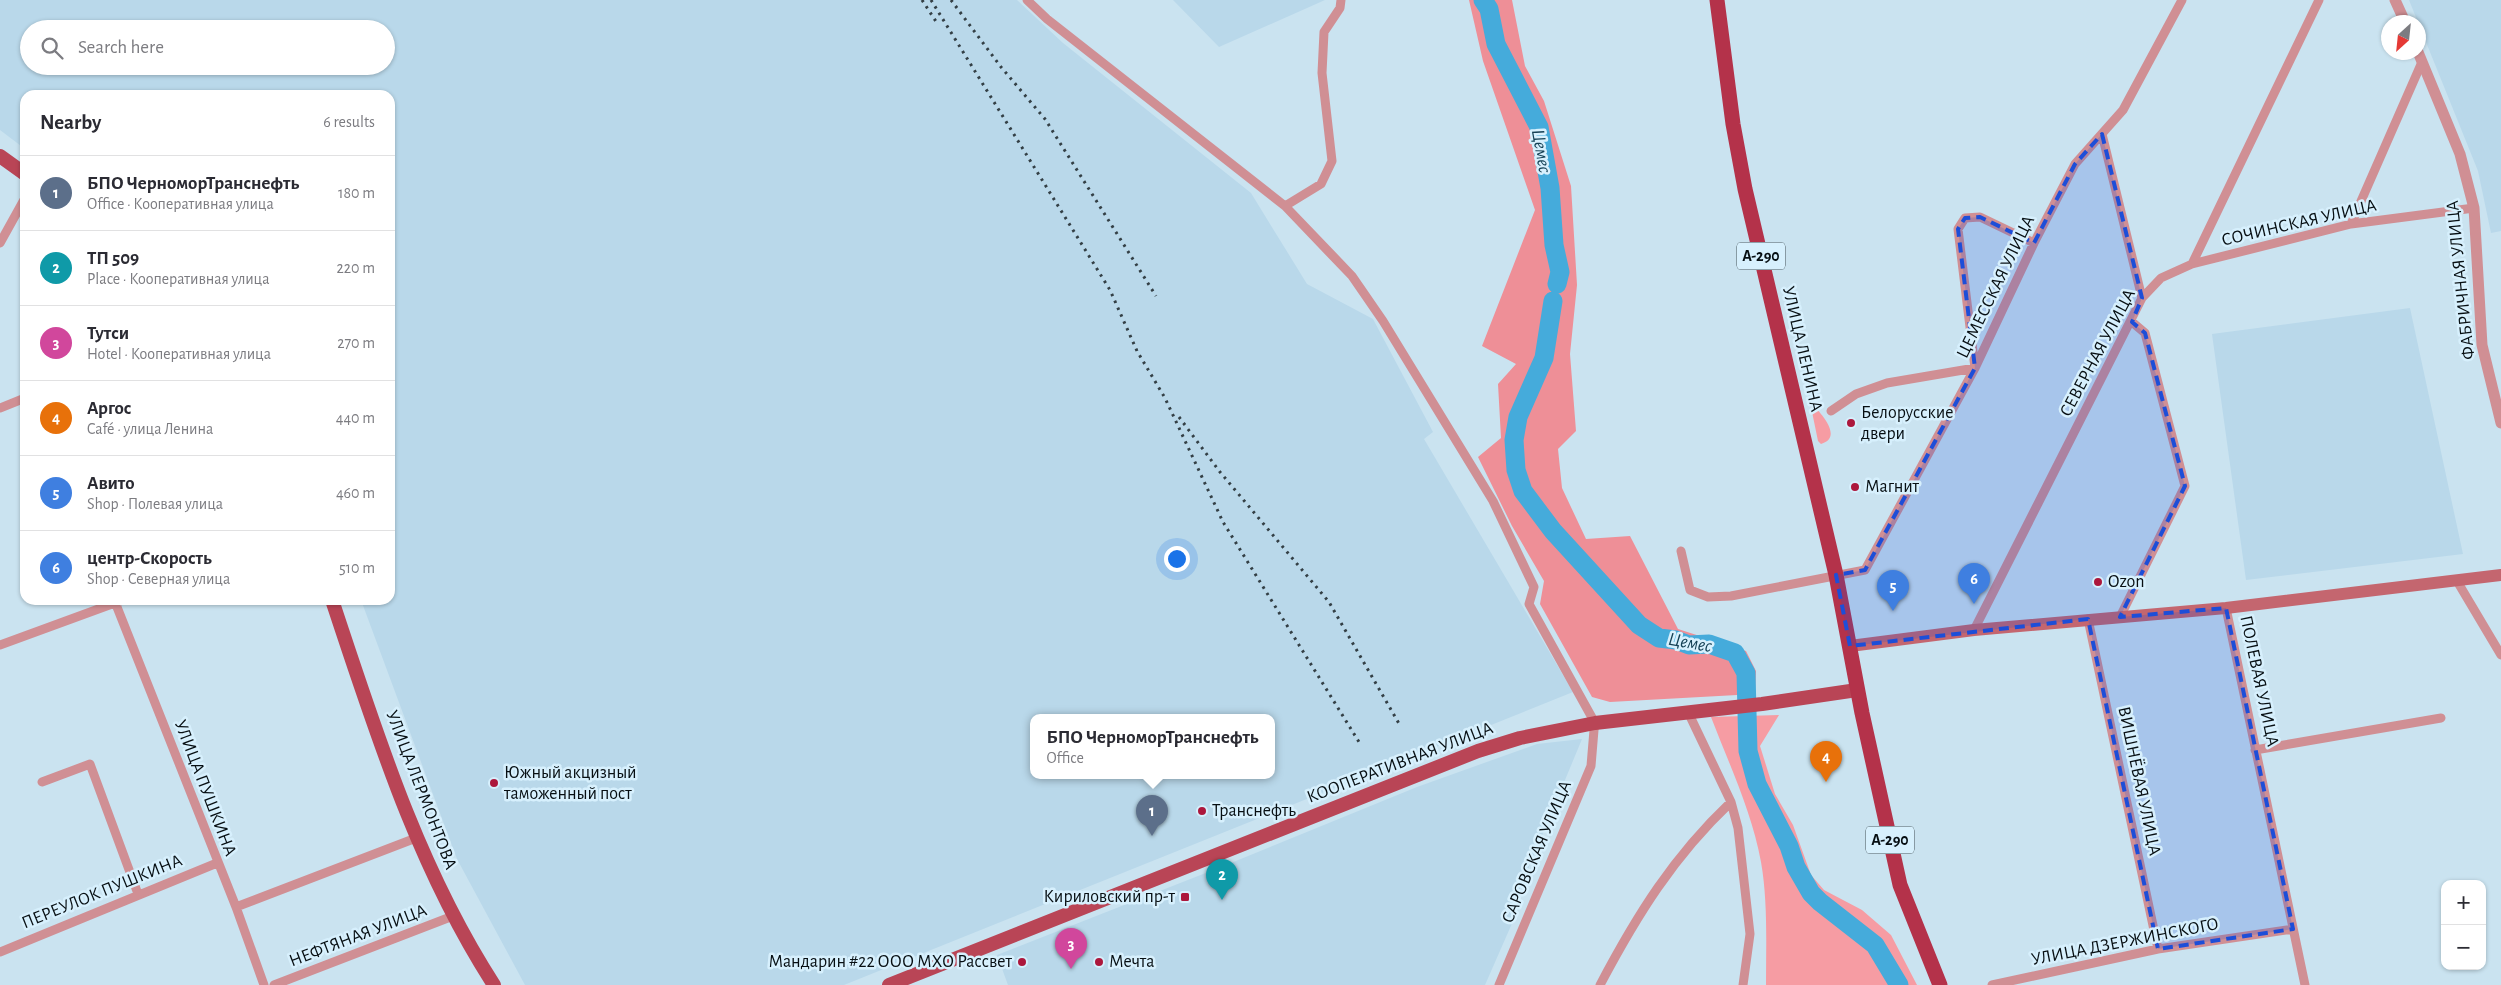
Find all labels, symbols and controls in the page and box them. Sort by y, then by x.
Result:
north arrow [2381,15,2426,60]
search box [20,20,395,75]
icon: search [38,34,66,62]
text: Search here [78,38,164,57]
text: Nearby [40,112,101,133]
text: 6 results [323,114,375,130]
water label: Цемес [1528,128,1554,175]
text: БПО ЧерноморТранснефть [87,174,299,193]
text: 1 [53,185,59,201]
text: 180 m [338,185,375,201]
text: Office · Кооперативная улица [87,196,274,212]
street label: СОЧИНСКАЯ УЛИЦА [2220,196,2379,250]
street label: ФАБРИЧНАЯ УЛИЦА [2444,199,2478,360]
street label: ЦЕМЕССКАЯ УЛИЦА [1954,212,2039,361]
road number: А-290 [1737,242,1785,270]
text: ТП 509 [87,249,139,268]
text: 2 [52,260,60,276]
text: 220 m [337,260,375,276]
text: Place · Кооперативная улица [87,271,270,287]
street label: УЛИЦА ЛЕНИНА [1779,285,1825,414]
street label: СЕВЕРНАЯ УЛИЦА [2057,286,2139,420]
text: Тутси [87,324,129,343]
text: 3 [53,335,59,351]
text: 270 m [337,335,375,351]
text: Hotel · Кооперативная улица [87,346,271,362]
text: Аргос [87,399,131,418]
place label: Белорусские двери [1861,404,1953,443]
text: 4 [52,410,60,426]
text: 440 m [336,410,375,426]
marker: Белорусские двери [1845,417,1857,429]
text: Café · улица Ленина [87,421,213,437]
text: Авито [87,474,134,493]
place label: Магнит [1865,478,1920,496]
marker: Магнит [1849,481,1861,493]
text: 5 [53,485,59,501]
text: 460 m [336,485,375,501]
text: Shop · Полевая улица [87,496,223,512]
your location [1164,546,1190,572]
text: центр-Скорость [87,549,212,568]
text: 6 [52,560,60,576]
text: 510 m [339,560,375,576]
pin: 6 [1958,563,1990,604]
pin: 5 [1877,570,1909,611]
text: Shop · Северная улица [87,571,230,587]
place label: Ozon [2108,573,2145,591]
marker: Ozon [2092,576,2104,588]
street label: ПОЛЕВАЯ УЛИЦА [2236,614,2282,749]
water label: Цемес [1667,630,1714,656]
street label: ВИШНЁВАЯ УЛИЦА [2114,704,2166,857]
street label: УЛИЦА ЛЕРМОНТОВА [382,708,460,872]
popup [1030,714,1275,779]
street label: УЛИЦА ПУШКИНА [171,717,239,859]
street label: КООПЕРАТИВНАЯ УЛИЦА [1304,719,1496,807]
text: БПО ЧерноморТранснефть [1046,728,1259,747]
pin: 4 [1810,741,1842,782]
text: Office [1046,750,1084,766]
place label: Южный акцизный таможенный пост [503,764,637,803]
marker: Южный акцизный таможенный пост [488,777,500,789]
street label: САРОВСКАЯ УЛИЦА [1499,778,1575,926]
pin: 1 [1136,795,1168,836]
place label: Транснефть [1212,802,1296,820]
marker: Транснефть [1196,805,1208,817]
road number: А-290 [1866,826,1914,854]
street label: ПЕРЕУЛОК ПУШКИНА [19,851,185,932]
pin: 2 [1206,859,1238,900]
map controls [2441,880,2486,970]
button: + [2441,880,2486,925]
place label: Кириловский пр-т [1044,888,1176,906]
marker: Кириловский пр-т [1179,891,1191,903]
street label: НЕФТЯНАЯ УЛИЦА [287,901,430,971]
street label: УЛИЦА ДЗЕРЖИНСКОГО [2030,915,2220,969]
button: − [2441,925,2486,970]
pin: 3 [1055,928,1087,969]
place label: Мандарин #22 ООО МХО Рассвет [768,953,1013,971]
place label: Мечта [1109,953,1154,971]
marker: Мандарин #22 ООО МХО Рассвет [1016,956,1028,968]
marker: Мечта [1093,956,1105,968]

